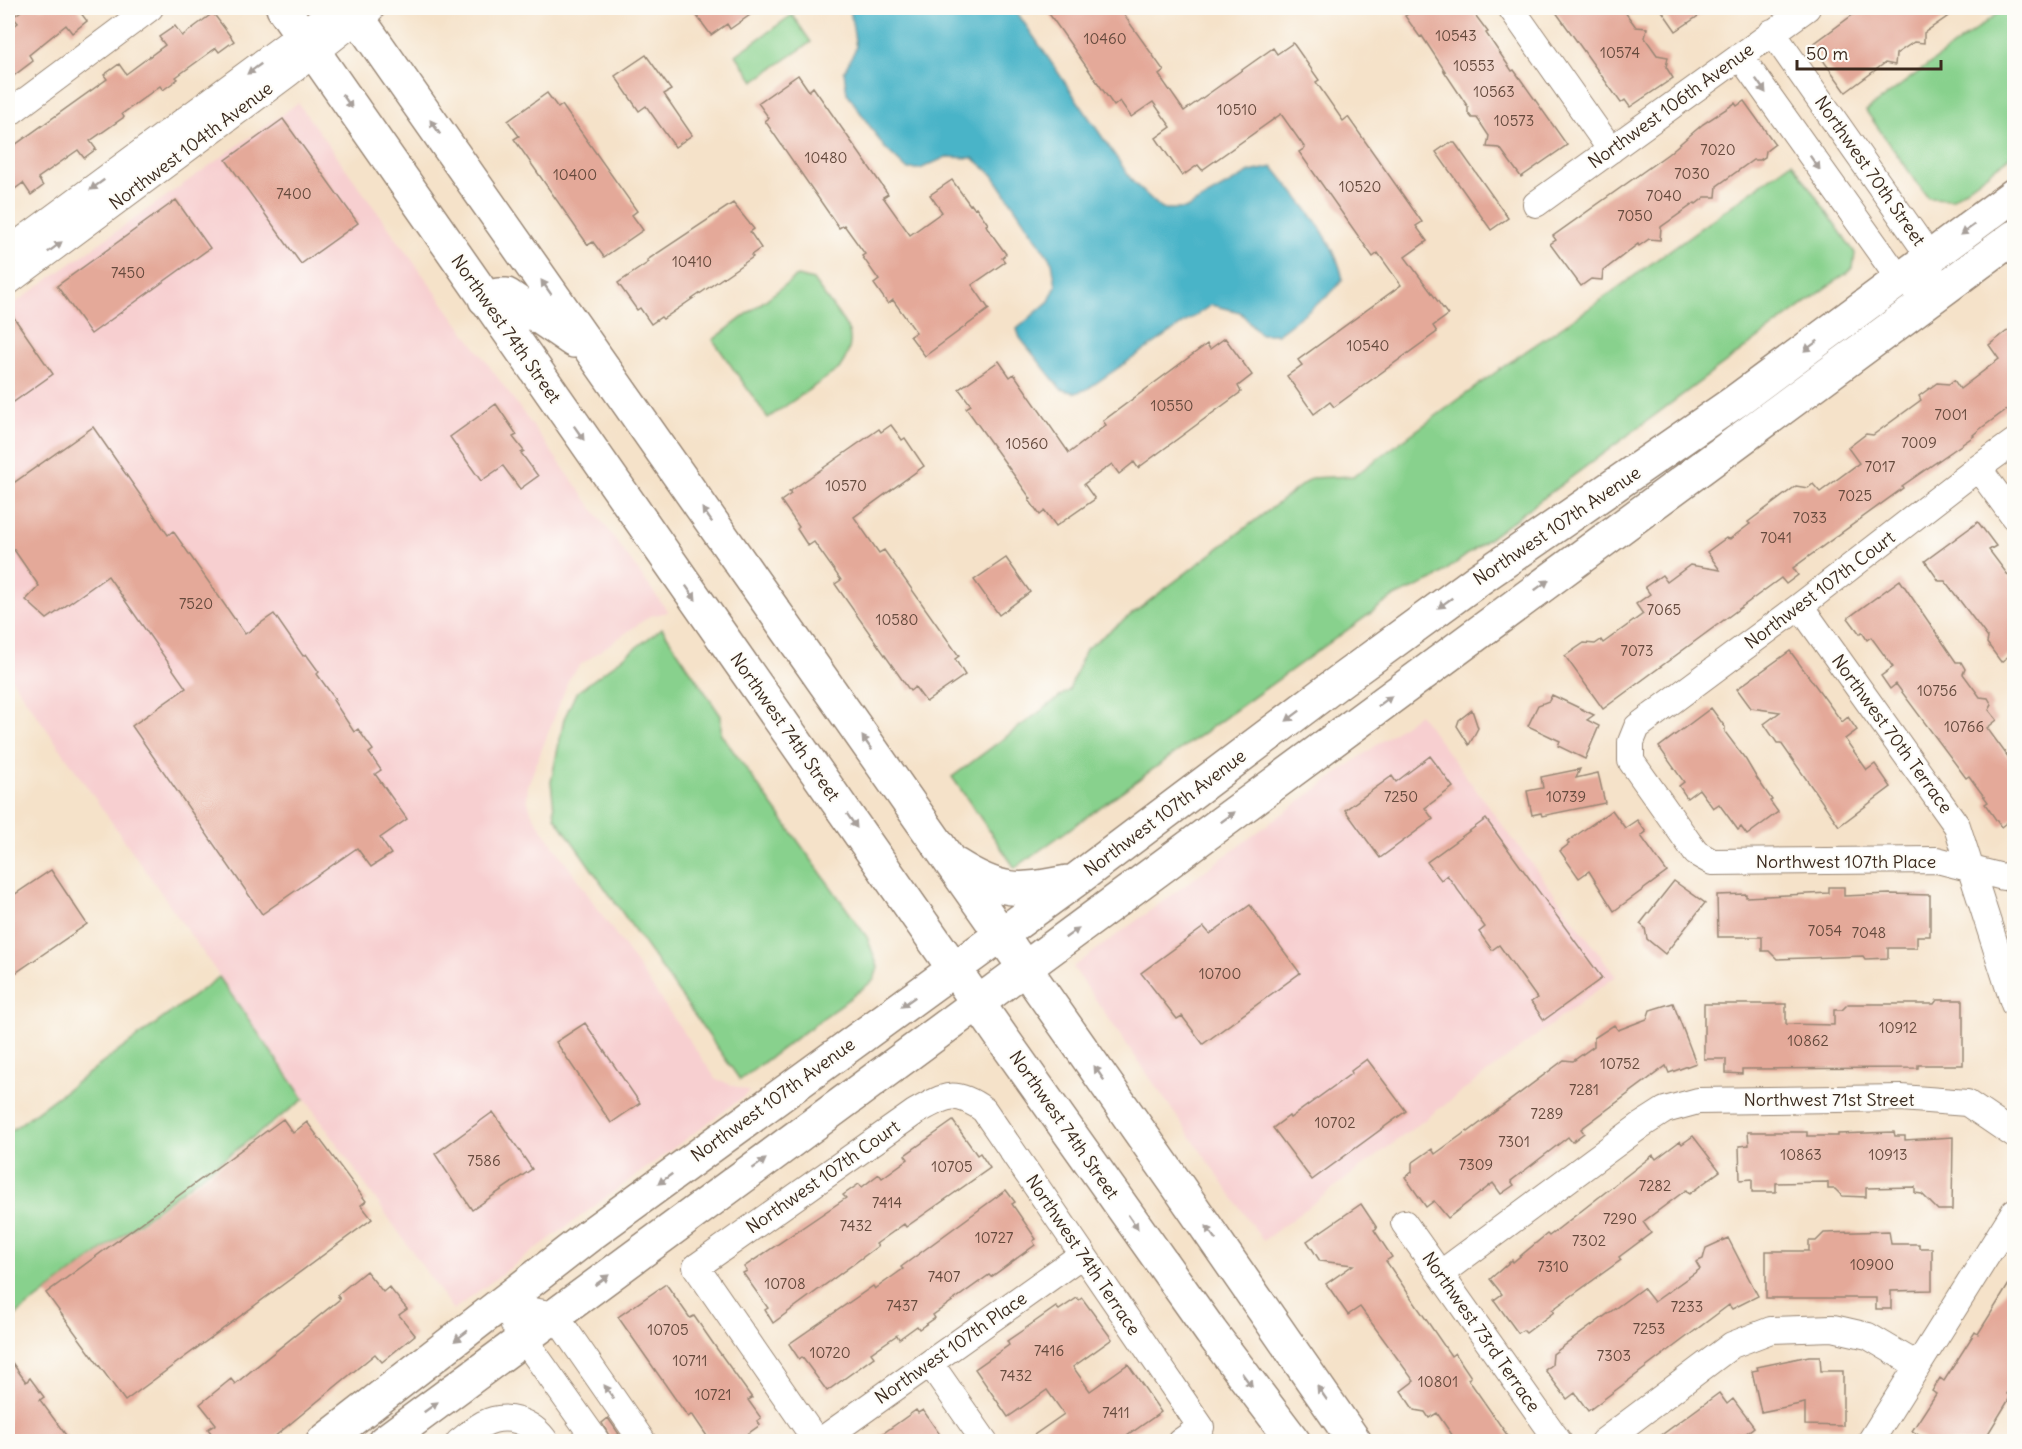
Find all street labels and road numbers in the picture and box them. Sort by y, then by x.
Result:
street label: Northwest 106th Avenue [1583,38,1758,173]
street label: Northwest 104th Avenue [104,77,277,215]
street label: Northwest 70th Street [1810,91,1931,250]
street label: Northwest 74th Street [446,250,566,407]
street label: Northwest 107th Avenue [1469,461,1645,590]
street label: Northwest 107th Court [1740,526,1899,654]
street label: Northwest 74th Street [725,648,845,805]
street label: Northwest 70th Terrace [1827,650,1958,818]
street label: Northwest 107th Avenue [1079,744,1250,881]
street label: Northwest 107th Place [1756,850,1936,873]
street label: Northwest 107th Avenue [686,1032,859,1167]
street label: Northwest 74th Street [1004,1046,1124,1203]
street label: Northwest 71st Street [1744,1088,1915,1111]
street label: Northwest 107th Court [741,1115,904,1238]
street label: Northwest 74th Terrace [1021,1170,1146,1340]
street label: Northwest 73rd Terrace [1417,1247,1545,1416]
street label: Northwest 107th Place [870,1286,1031,1409]

